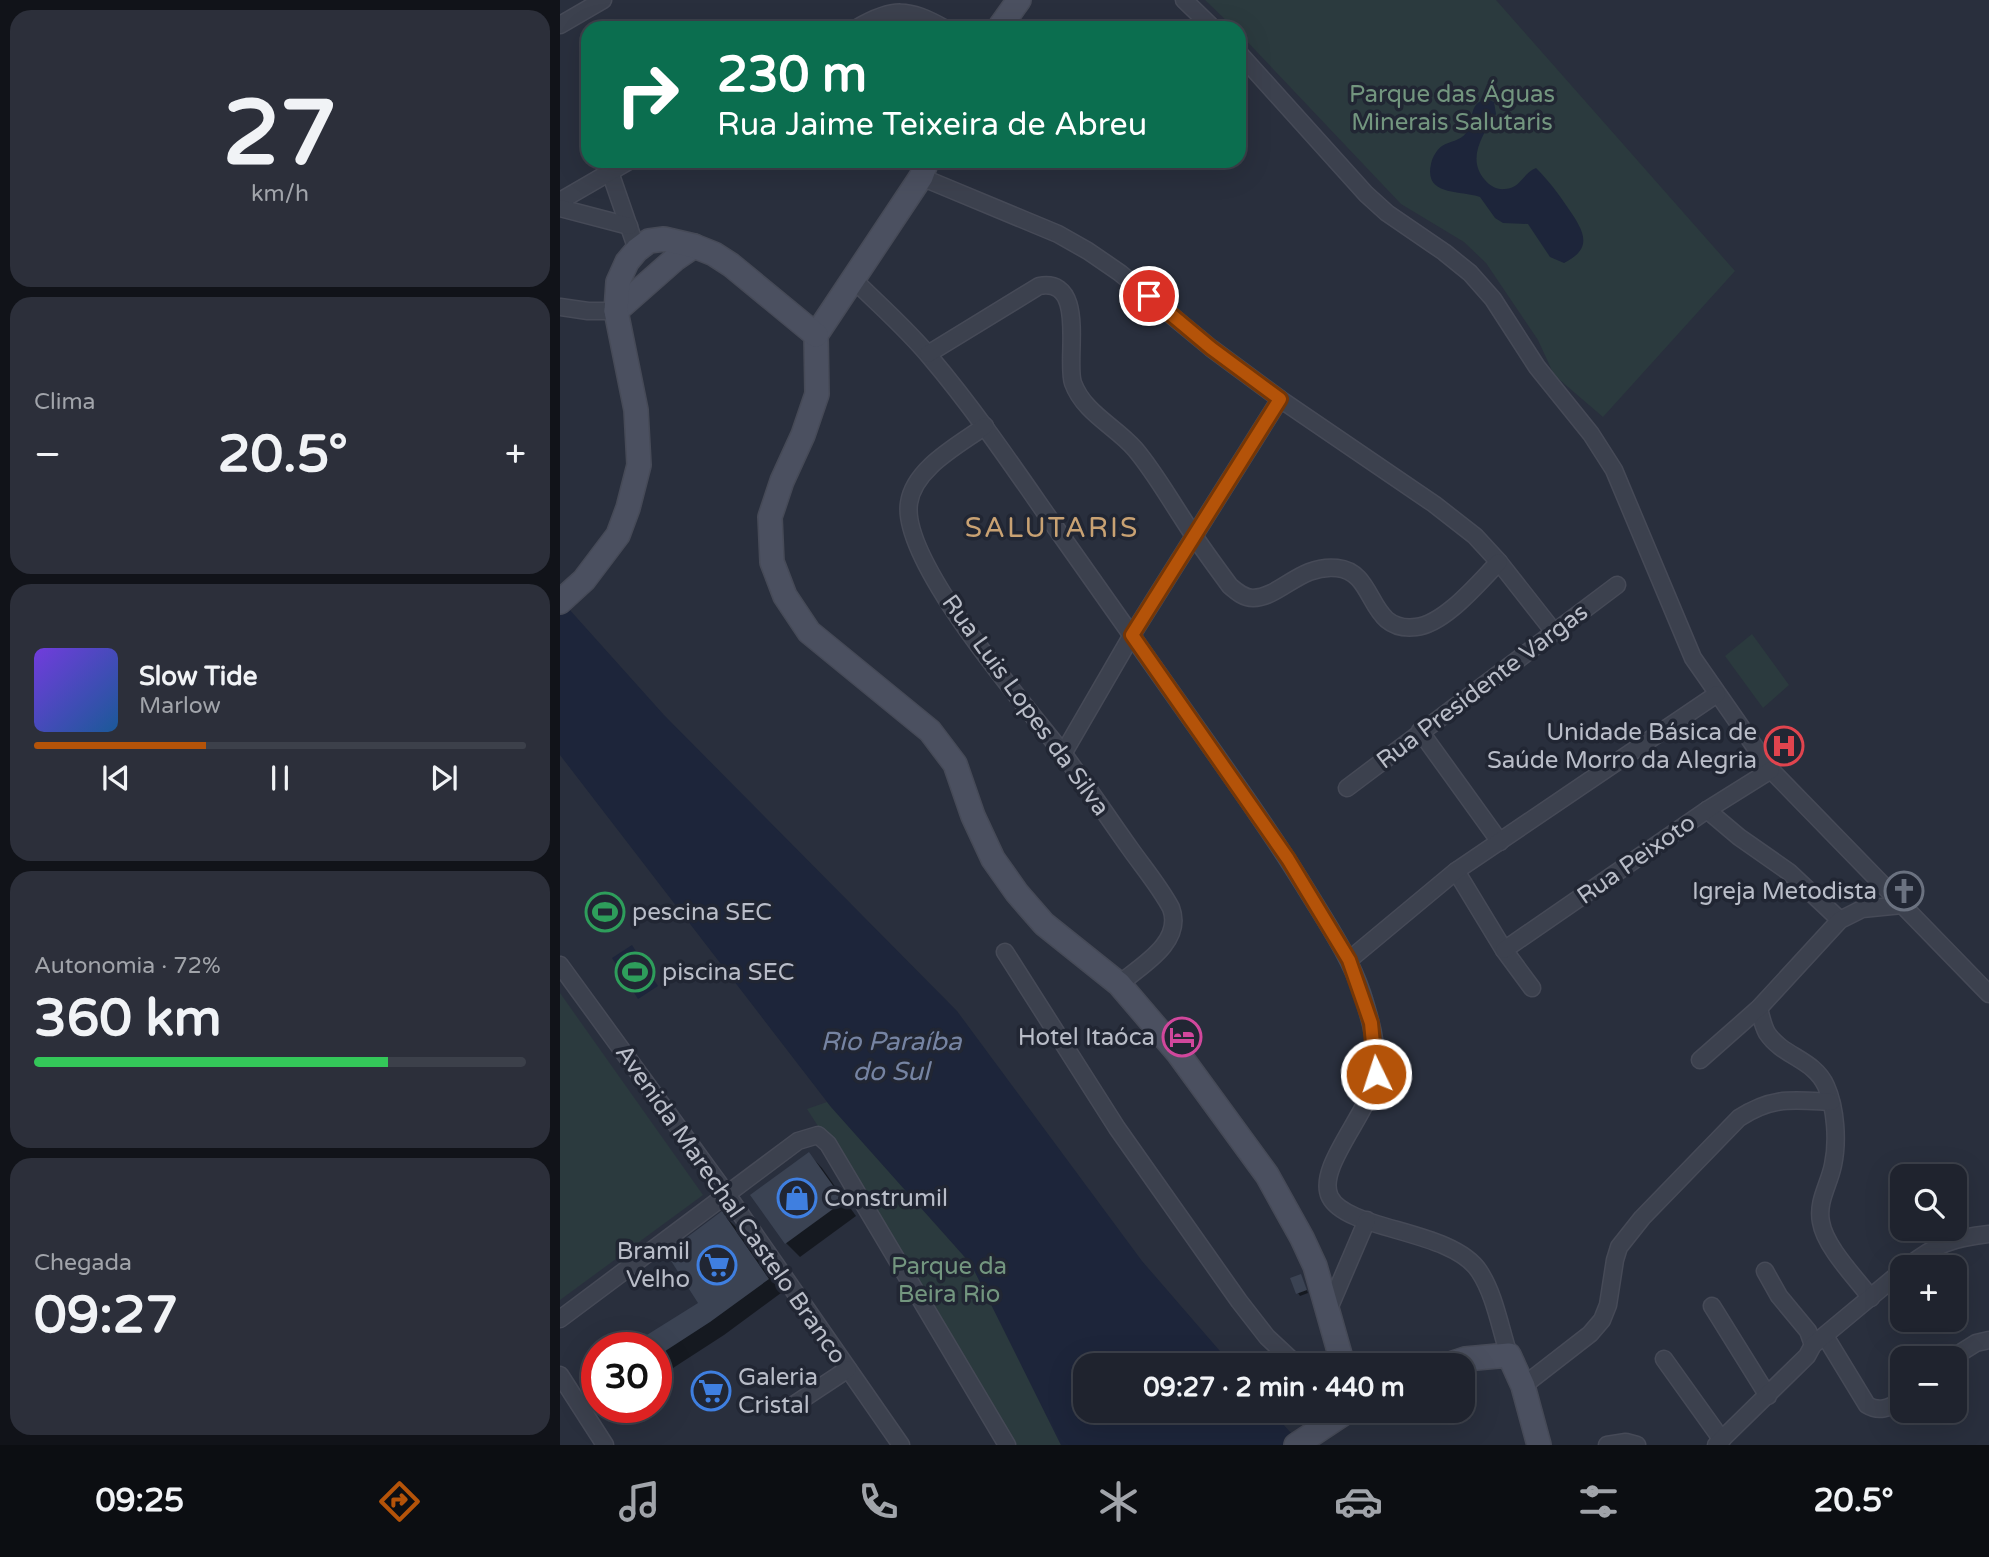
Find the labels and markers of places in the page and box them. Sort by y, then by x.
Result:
pin [1119,266,1179,326]
place label: Unidade Básica de Saúde Morro da Alegria [1487,718,1757,775]
hospital icon: Unidade Básica de Saúde Morro da Alegria [1763,725,1805,767]
church icon: Igreja Metodista [1883,870,1925,912]
place label: Igreja Metodista [1692,877,1877,906]
sports icon: pescina SEC [584,891,626,933]
place label: pescina SEC [632,898,772,927]
sports icon: piscina SEC [614,951,656,993]
place label: piscina SEC [662,958,794,987]
hotel icon: Hotel Itaóca [1161,1016,1203,1058]
place label: Hotel Itaóca [1018,1023,1155,1052]
shop icon: Construmil [776,1177,818,1219]
place label: Construmil [824,1184,948,1213]
place label: Bramil Velho [617,1237,690,1294]
supermarket icon: Bramil Velho [696,1244,738,1286]
place label: Galeria Cristal [738,1363,818,1420]
supermarket icon: Galeria Cristal [690,1370,732,1412]

